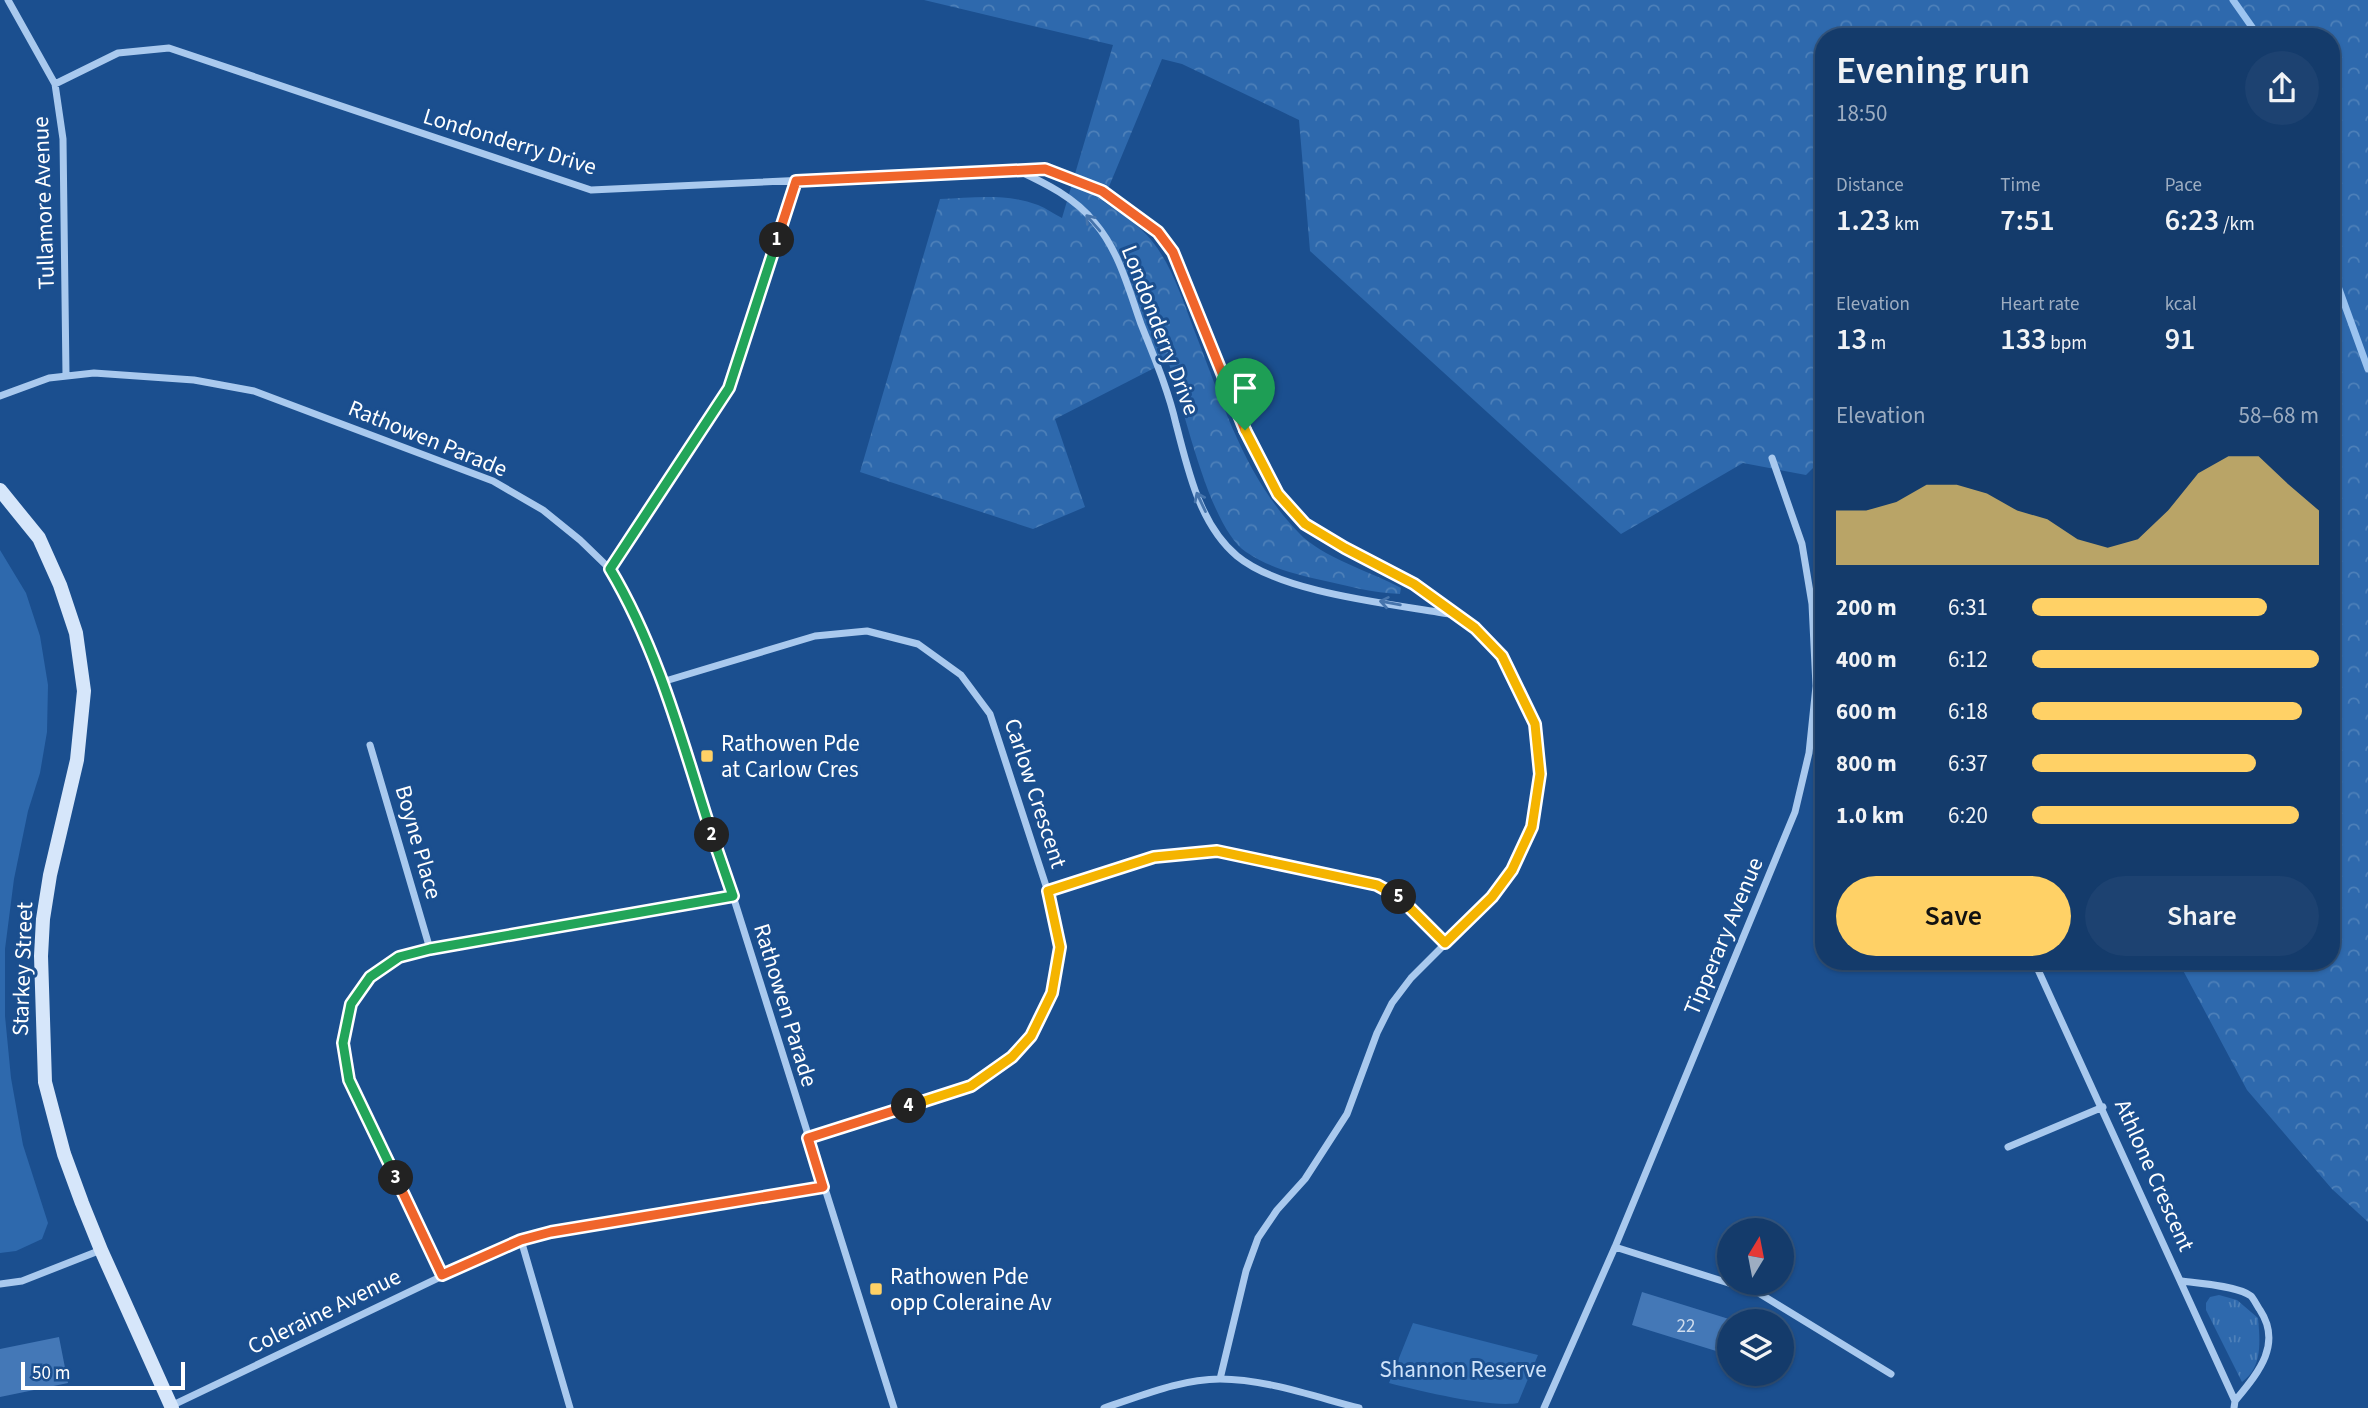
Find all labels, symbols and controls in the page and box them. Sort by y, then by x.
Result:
text: Evening run [1836,44,2030,98]
button: share [2245,51,2319,125]
text: 18:50 [1836,97,1887,130]
street label: Londonderry Drive [419,99,601,184]
street label: Tullamore Avenue [24,116,63,290]
text: Distance [1836,172,1904,199]
text: Time [2000,172,2040,199]
text: Pace [2165,172,2202,199]
text: 1.23 [1836,199,1890,242]
text: 7:51 [2000,199,2055,242]
text: 6:23 [2165,199,2219,242]
text: km [1890,211,1919,238]
text: /km [2219,211,2255,238]
one-way arrow [1085,214,1101,232]
pin: 1 [760,222,794,258]
text: 1 [771,226,782,253]
street label: Londonderry Drive [1113,240,1208,420]
text: Elevation [1836,291,1910,318]
text: Heart rate [2000,291,2079,318]
text: kcal [2165,291,2197,318]
text: 13 [1836,318,1867,361]
text: 133 [2000,318,2047,361]
text: 91 [2165,318,2195,361]
text: m [1867,330,1886,357]
text: bpm [2047,330,2087,357]
pin [1215,358,1275,430]
icon: arrive [1226,369,1264,407]
street label: Rathowen Parade [343,392,512,485]
text: Elevation [1836,399,1926,432]
text: 58–68 m [2239,399,2319,432]
one-way arrow [1193,492,1207,513]
text: 200 m [1836,591,1897,624]
text: 6:31 [1948,591,1988,624]
one-way arrow [1379,596,1402,609]
text: 400 m [1836,643,1897,676]
text: 6:12 [1948,643,1988,676]
text: 600 m [1836,695,1897,728]
text: 6:18 [1948,695,1988,728]
street label: Carlow Crescent [996,714,1075,873]
place label: Rathowen Pde at Carlow Cres [721,727,860,786]
text: 800 m [1836,747,1897,780]
text: 6:37 [1948,747,1988,780]
marker: Rathowen Pde at Carlow Cres [699,748,715,764]
street label: Boyne Place [387,781,451,903]
text: 1.0 km [1836,799,1904,832]
text: 6:20 [1948,799,1988,832]
pin: 2 [694,818,730,852]
text: 2 [706,821,717,848]
street label: Tipperary Avenue [1675,852,1772,1020]
button: Save [1836,876,2071,956]
button: Share [2085,876,2319,956]
pin: 5 [1382,880,1416,914]
text: 5 [1393,883,1404,910]
street label: Starkey Street [4,901,41,1037]
street label: Rathowen Parade [745,920,826,1091]
pin: 4 [892,1088,926,1124]
text: 4 [903,1092,914,1119]
street label: Athlone Crescent [2106,1094,2203,1257]
pin: 3 [378,1160,414,1196]
text: 3 [390,1164,401,1191]
north arrow [1717,1218,1794,1295]
map controls [1717,1218,1794,1386]
street label: Coleraine Avenue [242,1260,407,1363]
place label: Rathowen Pde opp Coleraine Av [890,1260,1052,1319]
marker: Rathowen Pde opp Coleraine Av [868,1281,884,1297]
button: layers [1717,1309,1794,1386]
house number: 22 [1677,1313,1695,1340]
park label: Shannon Reserve [1379,1353,1547,1386]
scale bar [21,1359,186,1391]
text: 50 m [32,1360,70,1387]

